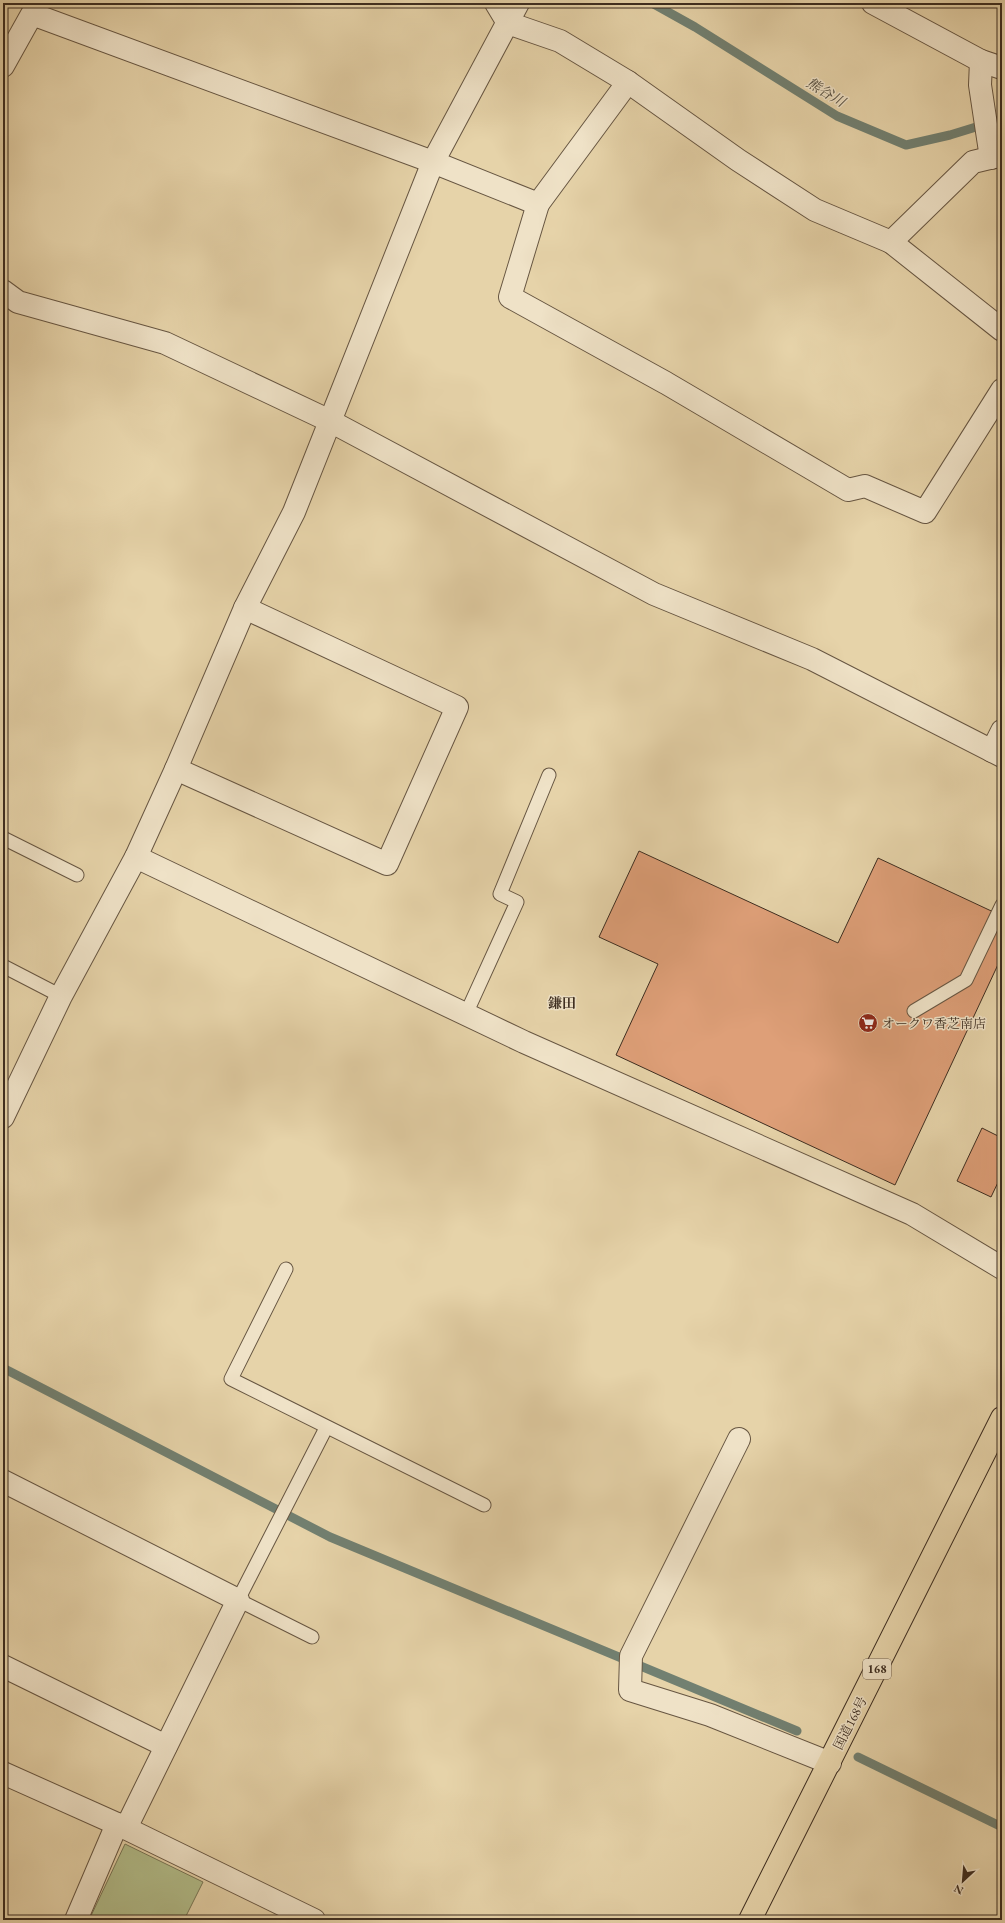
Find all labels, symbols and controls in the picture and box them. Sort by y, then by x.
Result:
water label: 熊谷川 [803,73,850,112]
district label: 鎌田 [548,994,576,1012]
supermarket icon: オークワ香芝南店 [857,1012,879,1034]
place label: オークワ香芝南店 [882,1015,986,1032]
road number: 168 [863,1659,891,1679]
street label: 国道168号 [829,1693,871,1753]
north arrow [943,1861,983,1901]
text: N [951,1882,966,1898]

